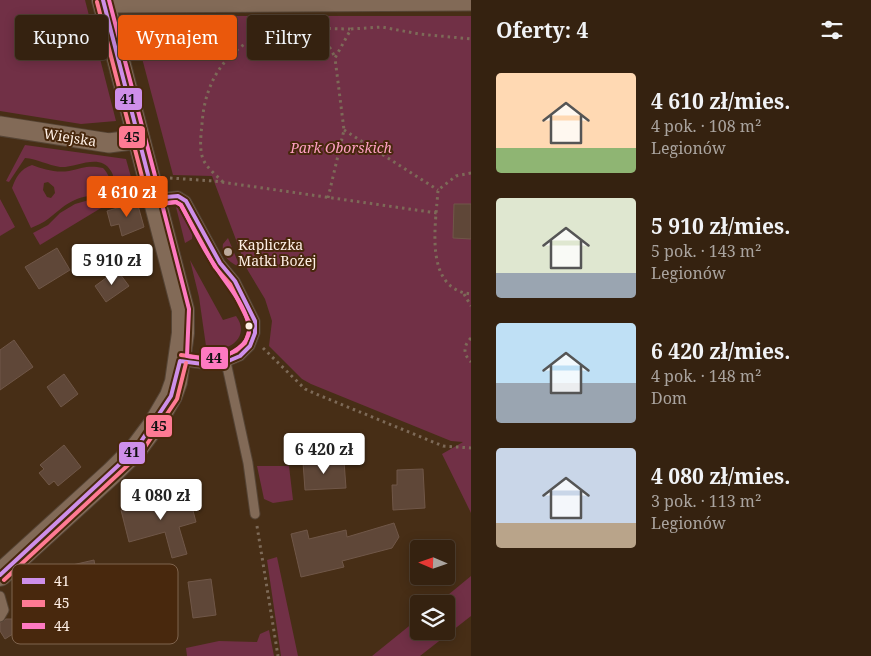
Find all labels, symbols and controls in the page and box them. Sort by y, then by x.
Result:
chip: Kupno [15,15,108,60]
chip: Wynajem [118,15,237,60]
chip: Filtry [247,15,329,60]
text: Oferty: 4 [496,16,588,44]
icon: filters [818,16,846,44]
line badge: 41 [114,87,143,111]
text: 4 610 zł/mies. [651,87,790,115]
text: 41 [120,89,136,108]
icon: home [536,93,596,153]
text: 4 pok. · 108 m² [651,115,761,137]
street label: Wiejska [42,123,98,151]
line badge: 45 [118,125,146,149]
text: 45 [124,127,140,146]
text: Legionów [651,137,726,159]
park label: Park Oborskich [289,138,392,157]
pin: 4 610 zł [75,176,179,218]
text: 4 610 zł [98,181,156,203]
text: 5 910 zł/mies. [651,212,790,240]
icon: home [536,218,596,278]
place label: Kapliczka Matki Bożej [238,235,316,270]
text: 5 pok. · 143 m² [651,240,761,262]
pin: 5 910 zł [60,244,164,286]
marker: Kapliczka Matki Bożej [222,246,234,258]
text: 5 910 zł [83,249,141,271]
text: Legionów [651,262,726,284]
unlabelled marker [244,321,254,331]
text: 6 420 zł/mies. [651,337,790,365]
icon: home [536,343,596,403]
line badge: 44 [200,346,229,370]
text: 44 [206,348,222,367]
text: 4 pok. · 148 m² [651,365,761,387]
text: Dom [651,387,687,409]
line badge: 45 [145,414,173,438]
text: 45 [151,416,167,435]
pin: 6 420 zł [272,432,376,475]
text: 6 420 zł [295,438,353,460]
line badge: 41 [118,441,146,465]
text: 41 [124,442,140,461]
text: 4 080 zł/mies. [651,462,790,490]
icon: home [536,468,596,528]
pin: 4 080 zł [109,478,213,521]
text: 4 080 zł [132,484,190,506]
text: 3 pok. · 113 m² [651,490,761,512]
text: Legionów [651,512,726,534]
north arrow [410,540,455,585]
map controls [410,540,455,640]
legend [12,564,178,644]
text: 41 [54,571,70,590]
text: 45 [54,593,70,612]
button: layers [410,595,455,640]
text: 44 [54,616,70,635]

